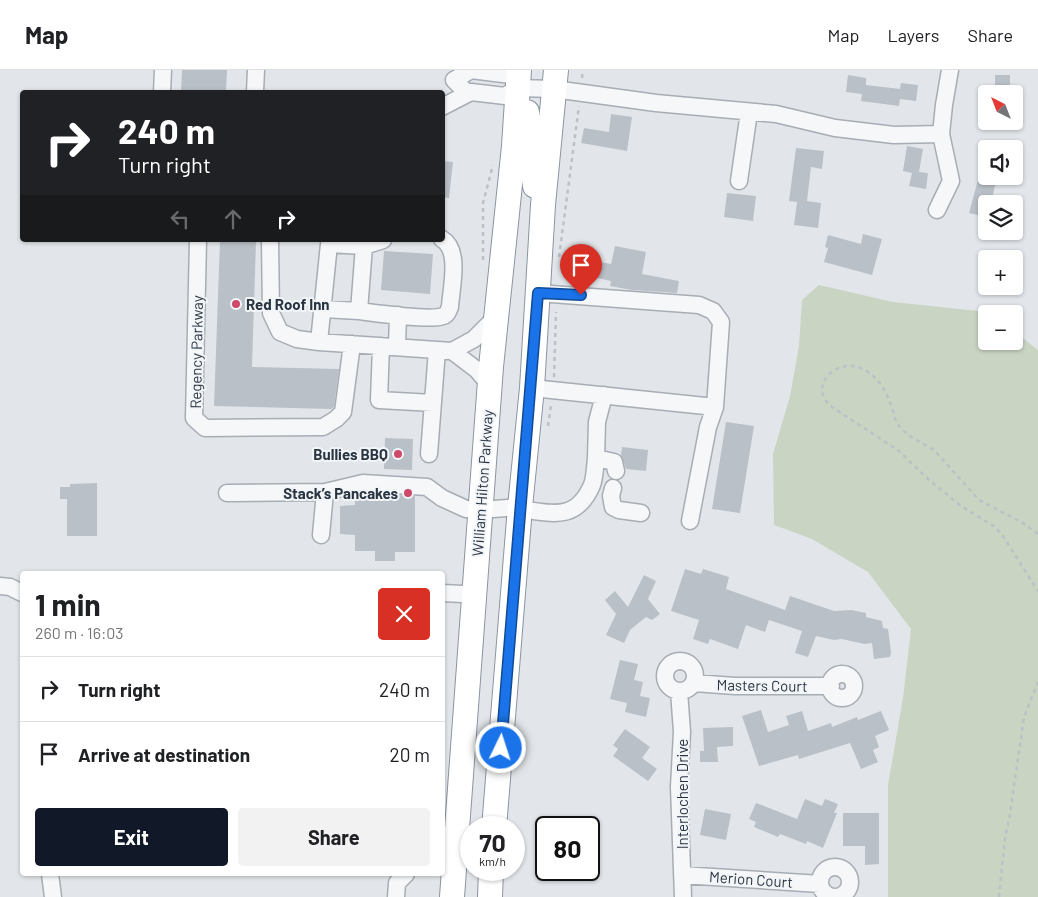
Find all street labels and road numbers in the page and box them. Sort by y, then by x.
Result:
street label: Regency Parkway [186,295,206,409]
street label: William Hilton Parkway [468,409,496,557]
street label: Masters Court [716,675,808,695]
street label: Interlochen Drive [673,739,691,849]
street label: Merion Court [709,867,793,891]

